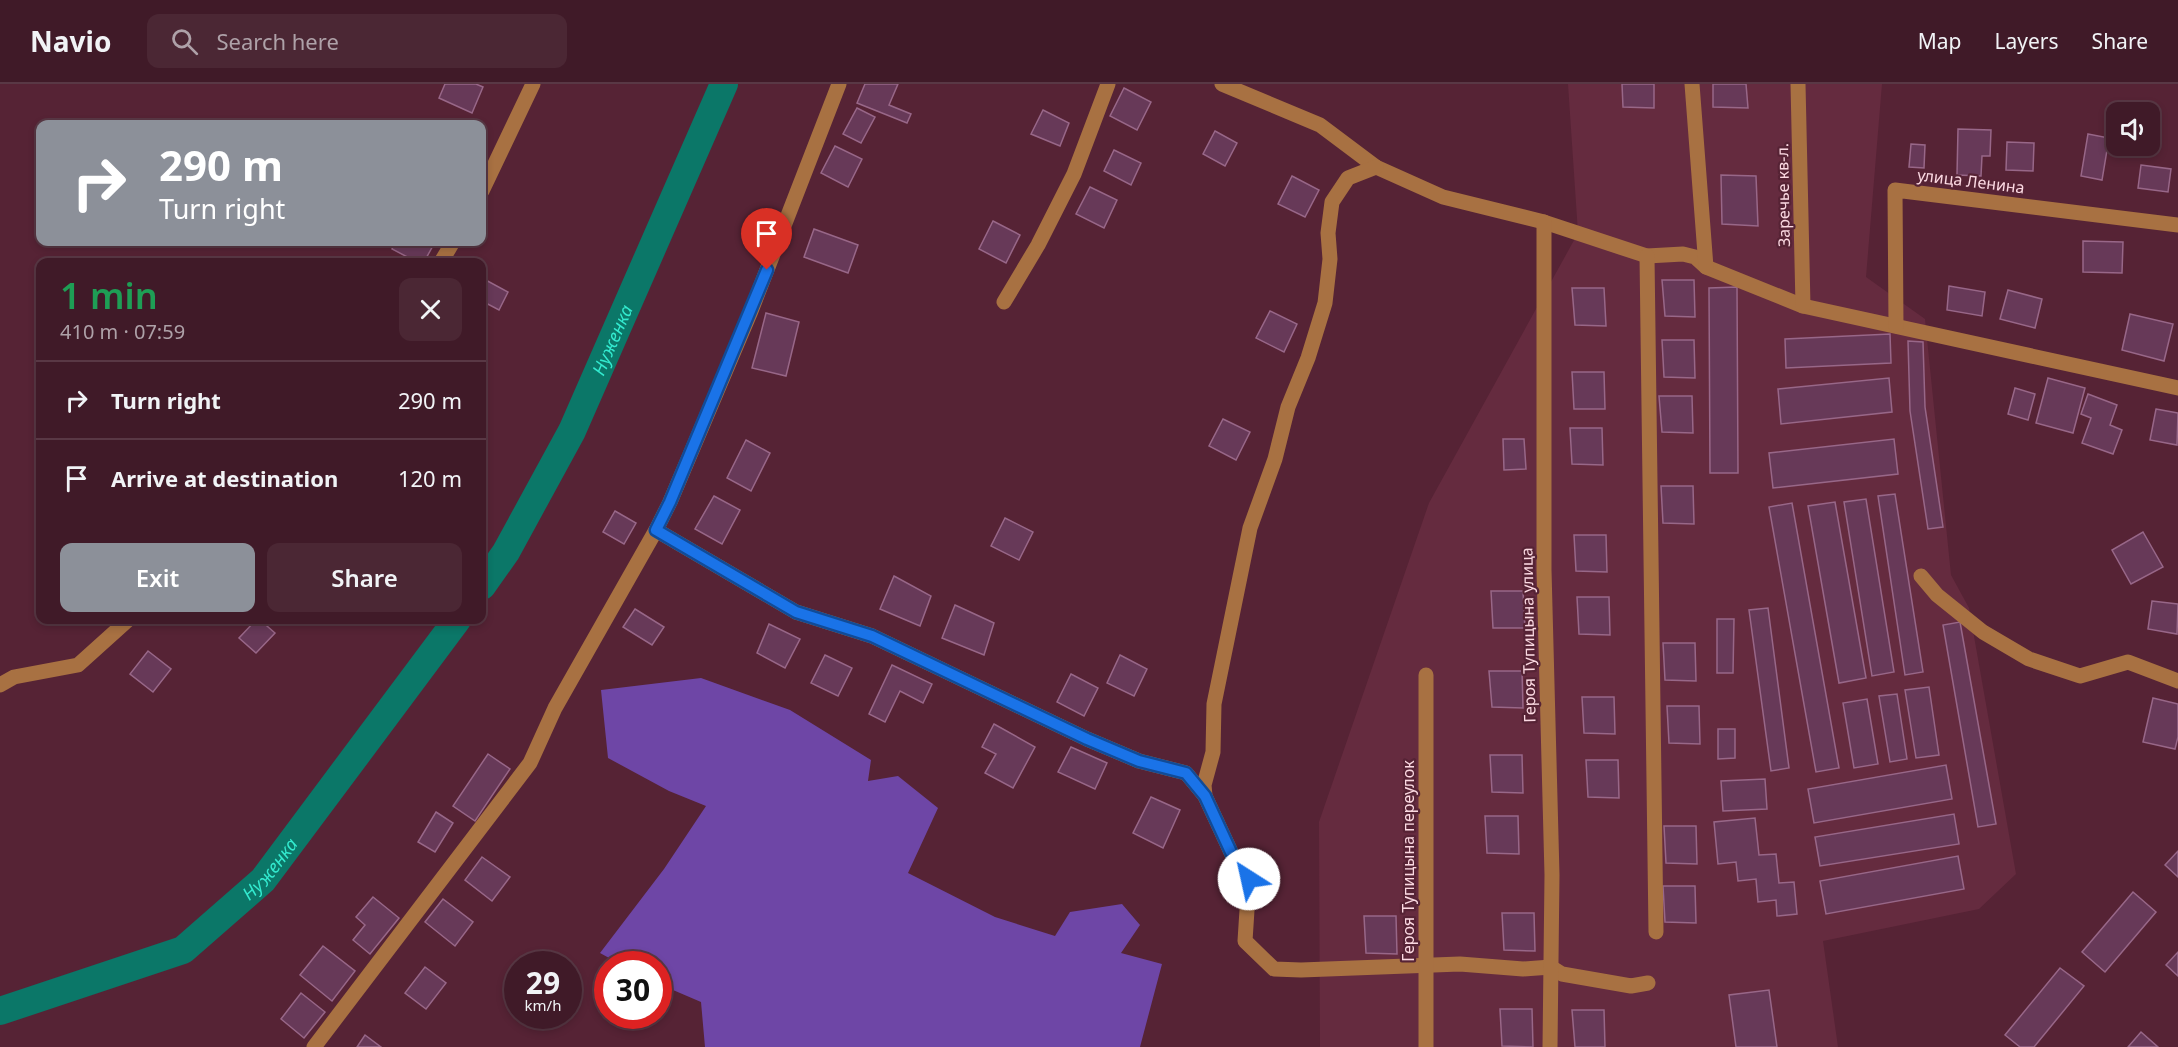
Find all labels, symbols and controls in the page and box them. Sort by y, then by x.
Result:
search box [147,14,567,68]
text: Navio [30,22,111,60]
icon: search [168,25,201,58]
text: Search here [216,26,339,56]
text: Map [1918,27,1962,55]
text: Layers [1995,27,2059,55]
text: Share [2092,27,2148,55]
map controls [2106,102,2160,156]
button: sound [2106,102,2160,156]
text: 290 m [159,136,283,193]
street label: Заречье кв-л. [1771,143,1795,247]
icon: right [60,144,138,222]
street label: улица Ленина [1916,164,2026,198]
text: Turn right [159,190,285,227]
pin [741,208,792,270]
icon: arrive [750,217,783,250]
text: 1 min [60,271,158,320]
button: close [399,278,462,341]
water label: Нуженка [586,301,638,379]
text: 410 m · 07:59 [60,318,185,345]
icon: right [60,384,93,417]
text: Turn right [111,385,221,415]
text: 290 m [398,385,462,415]
icon: arrive [60,462,93,495]
text: Arrive at destination [111,463,338,493]
text: 120 m [398,463,462,493]
button: Exit [60,543,255,612]
button: Share [267,543,462,612]
street label: Героя Тупицына улица [1515,547,1541,723]
street label: Героя Тупицына переулок [1397,760,1419,962]
water label: Нуженка [237,833,303,905]
position arrow [1217,847,1281,911]
speed limit sign: 30 [594,951,672,1029]
text: 29 [526,962,560,1003]
text: km/h [525,995,561,1015]

